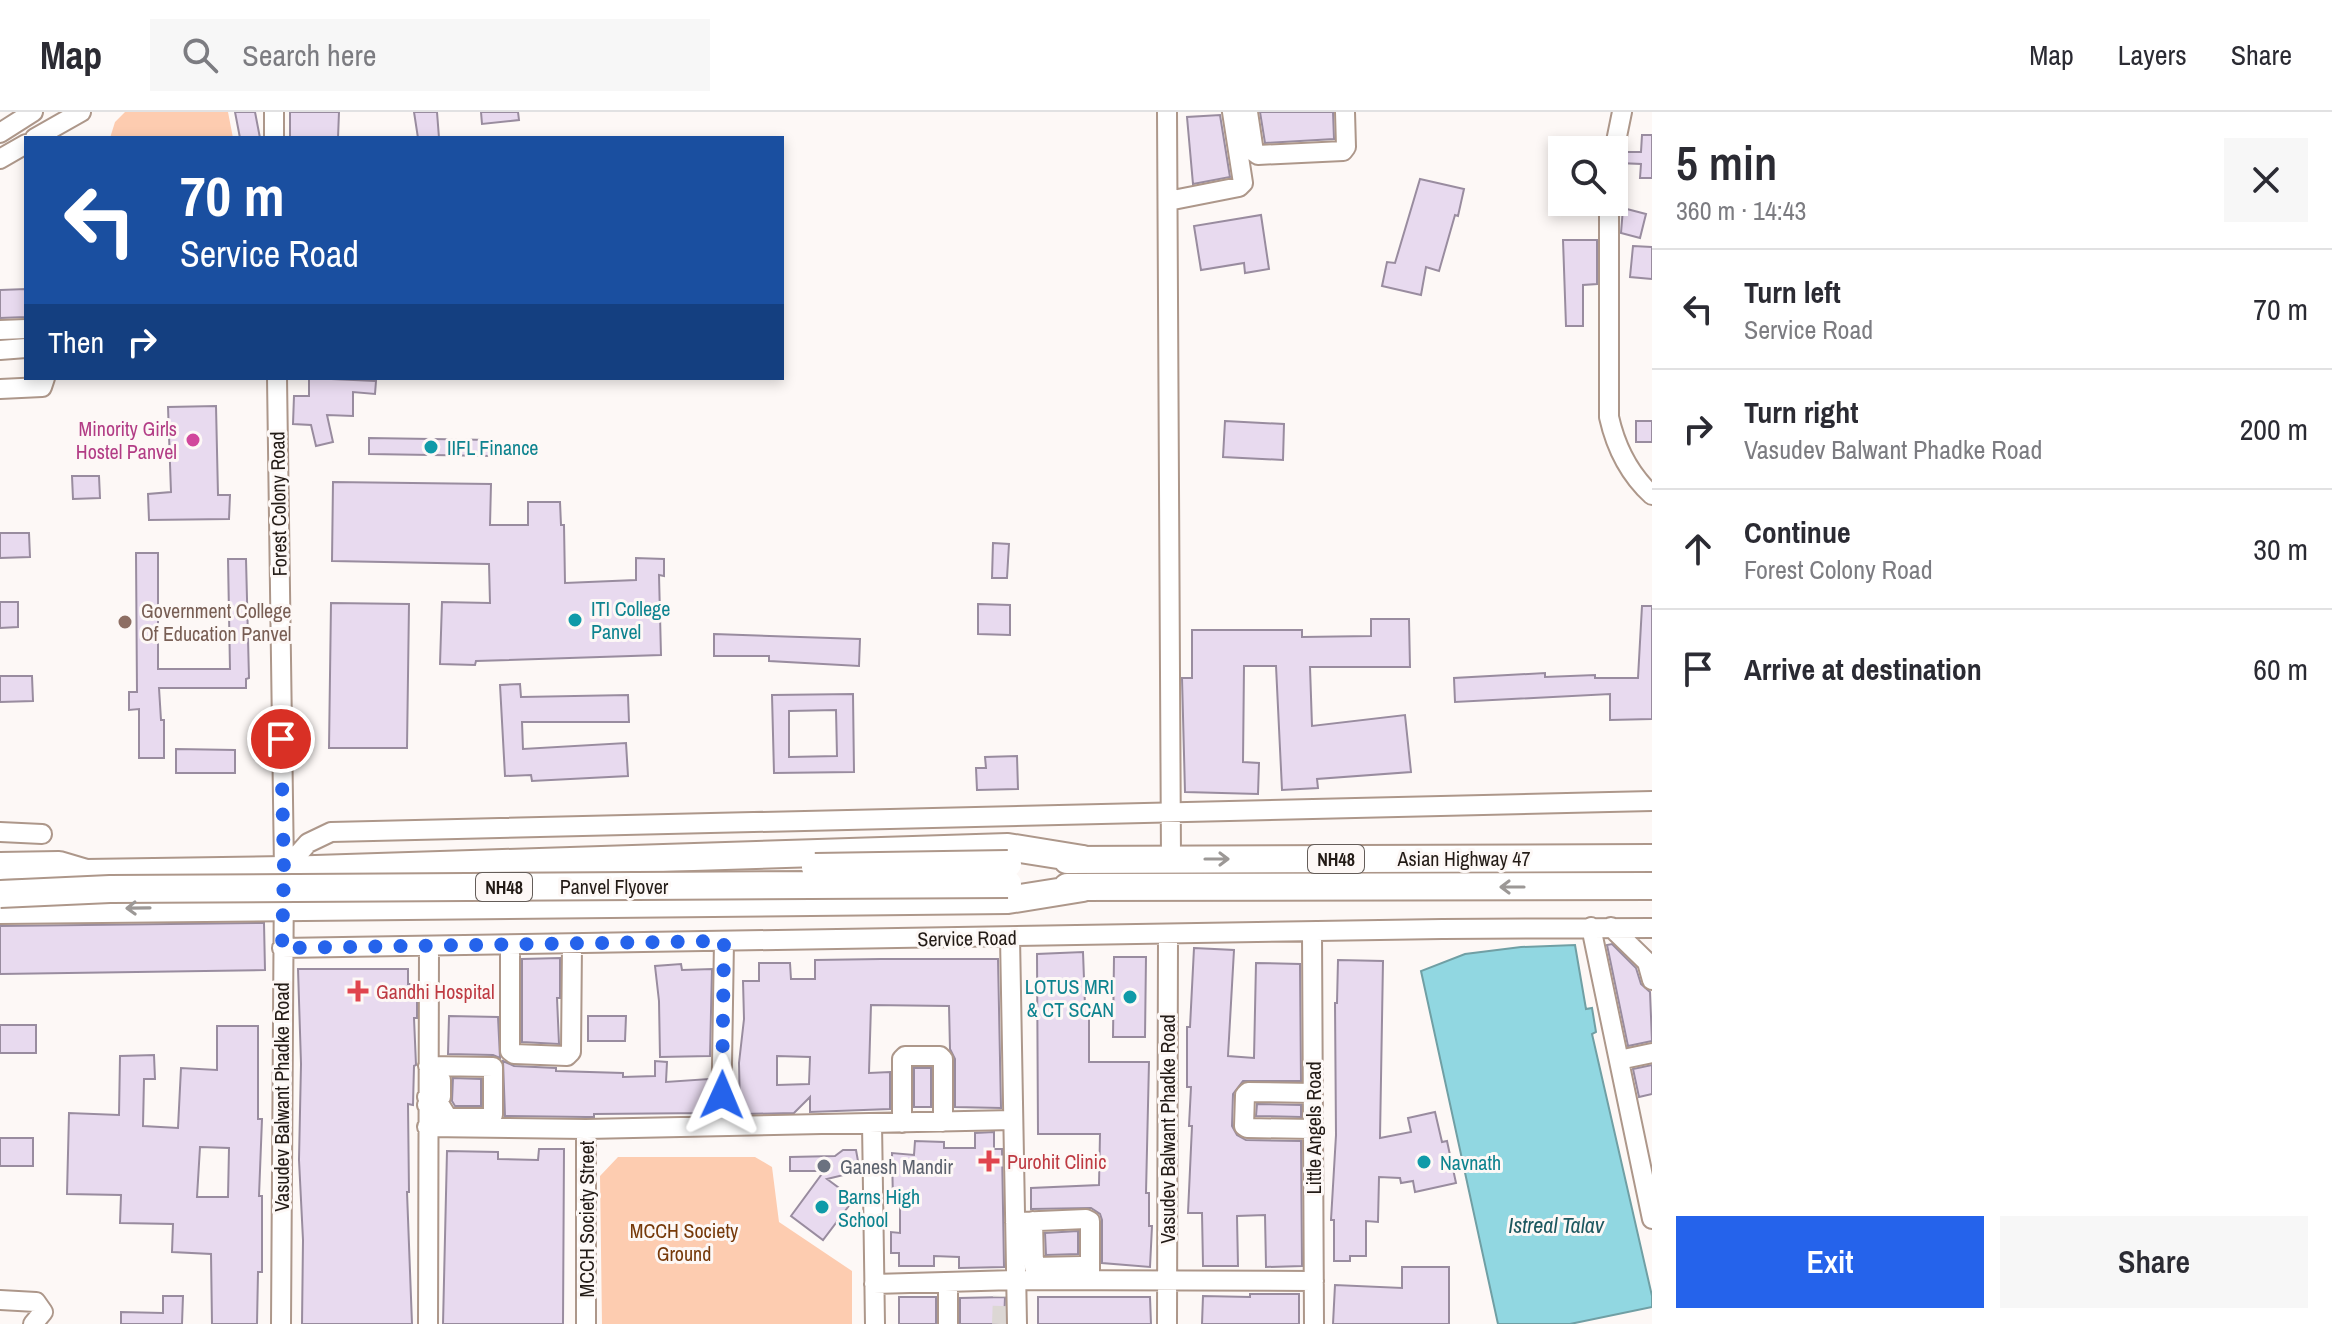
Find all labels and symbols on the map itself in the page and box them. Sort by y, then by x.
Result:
place label: Minority Girls Hostel Panvel [76,415,177,465]
marker: Minority Girls Hostel Panvel [184,431,202,449]
street label: Forest Colony Road [263,431,293,577]
place label: IIFL Finance [447,434,538,461]
marker: IIFL Finance [422,438,440,456]
place label: ITI College Panvel [591,595,670,645]
place label: Government College Of Education Panvel [141,597,291,647]
marker: ITI College Panvel [566,611,584,629]
marker: Government College Of Education Panvel [116,613,134,631]
pin [247,705,315,773]
road number: NH48 [1308,845,1364,873]
street label: Asian Highway 47 [1396,845,1531,872]
one-way arrow [1203,851,1230,867]
road number: NH48 [476,873,532,901]
street label: Panvel Flyover [560,873,669,900]
one-way arrow [1499,879,1526,895]
one-way arrow [125,900,152,916]
street label: Service Road [917,924,1017,952]
place label: LOTUS MRI & CT SCAN [1025,973,1114,1023]
place label: Gandhi Hospital [376,978,495,1005]
marker: Gandhi Hospital [347,980,369,1002]
street label: Vasudev Balwant Phadke Road [268,982,295,1212]
marker: LOTUS MRI & CT SCAN [1121,988,1139,1006]
street label: Vasudev Balwant Phadke Road [1154,1014,1181,1244]
position arrow [680,1053,764,1137]
street label: Little Angels Road [1300,1061,1327,1195]
street label: MCCH Society Street [573,1140,600,1297]
place label: Purohit Clinic [1007,1148,1106,1175]
place label: Navnath [1440,1149,1501,1176]
marker: Purohit Clinic [978,1150,1000,1172]
place label: Ganesh Mandir [840,1153,954,1180]
marker: Navnath [1415,1153,1433,1171]
marker: Ganesh Mandir [815,1157,833,1175]
place label: Barns High School [838,1183,920,1233]
marker: Barns High School [813,1198,831,1216]
water label: Istreal Talav [1508,1210,1605,1240]
park label: MCCH Society Ground [630,1217,739,1267]

